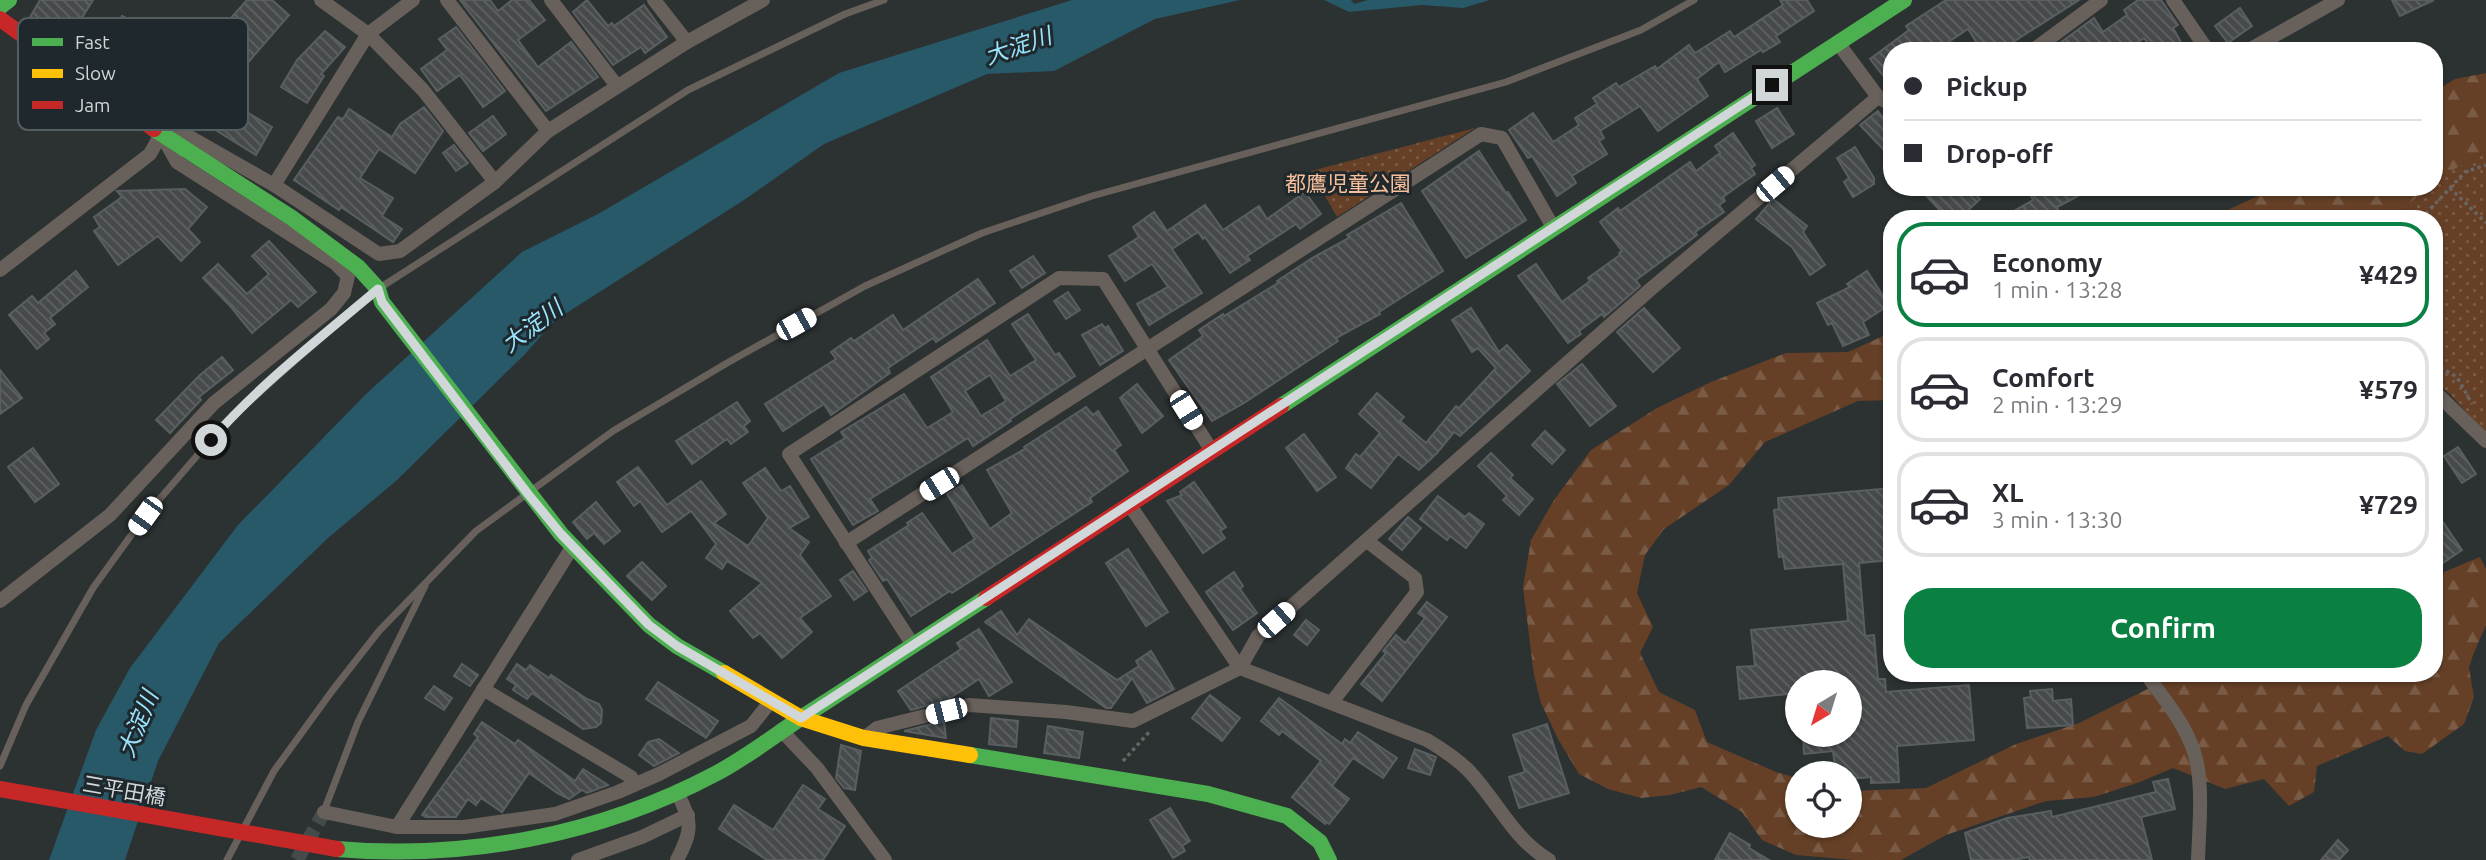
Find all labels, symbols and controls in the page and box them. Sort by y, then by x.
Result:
legend [18,18,248,130]
water label: 大淀川 [981,21,1057,69]
text: Fast [75,31,110,53]
text: Slow [75,62,116,84]
route end [1756,69,1788,101]
text: Pickup [1946,72,2028,101]
text: Jam [75,94,111,116]
text: Drop-off [1946,139,2053,168]
car [1753,162,1798,206]
park label: 都鷹児童公園 [1285,171,1411,195]
icon: car [1908,243,1971,306]
text: Economy [1992,248,2102,277]
text: ¥429 [2359,260,2418,289]
text: 1 min · 13:28 [1992,277,2123,302]
water label: 大淀川 [497,293,569,356]
car [773,305,820,343]
icon: car [1908,358,1971,421]
text: Comfort [1992,363,2095,392]
text: ¥579 [2359,375,2418,404]
car [1166,387,1207,433]
text: 2 min · 13:29 [1992,392,2123,417]
route start [195,424,227,456]
car [916,464,963,504]
icon: car [1908,473,1971,536]
text: XL [1992,478,2023,507]
text: ¥729 [2359,490,2418,519]
car [125,493,166,539]
text: 3 min · 13:30 [1992,507,2123,532]
button: Confirm [1904,588,2422,668]
car [1254,598,1299,642]
north arrow [1785,670,1862,747]
map controls [1785,670,1862,838]
water label: 大淀川 [113,684,163,760]
car [924,696,969,726]
button: locate [1785,761,1862,838]
street label: 三平田橋 [81,771,168,809]

